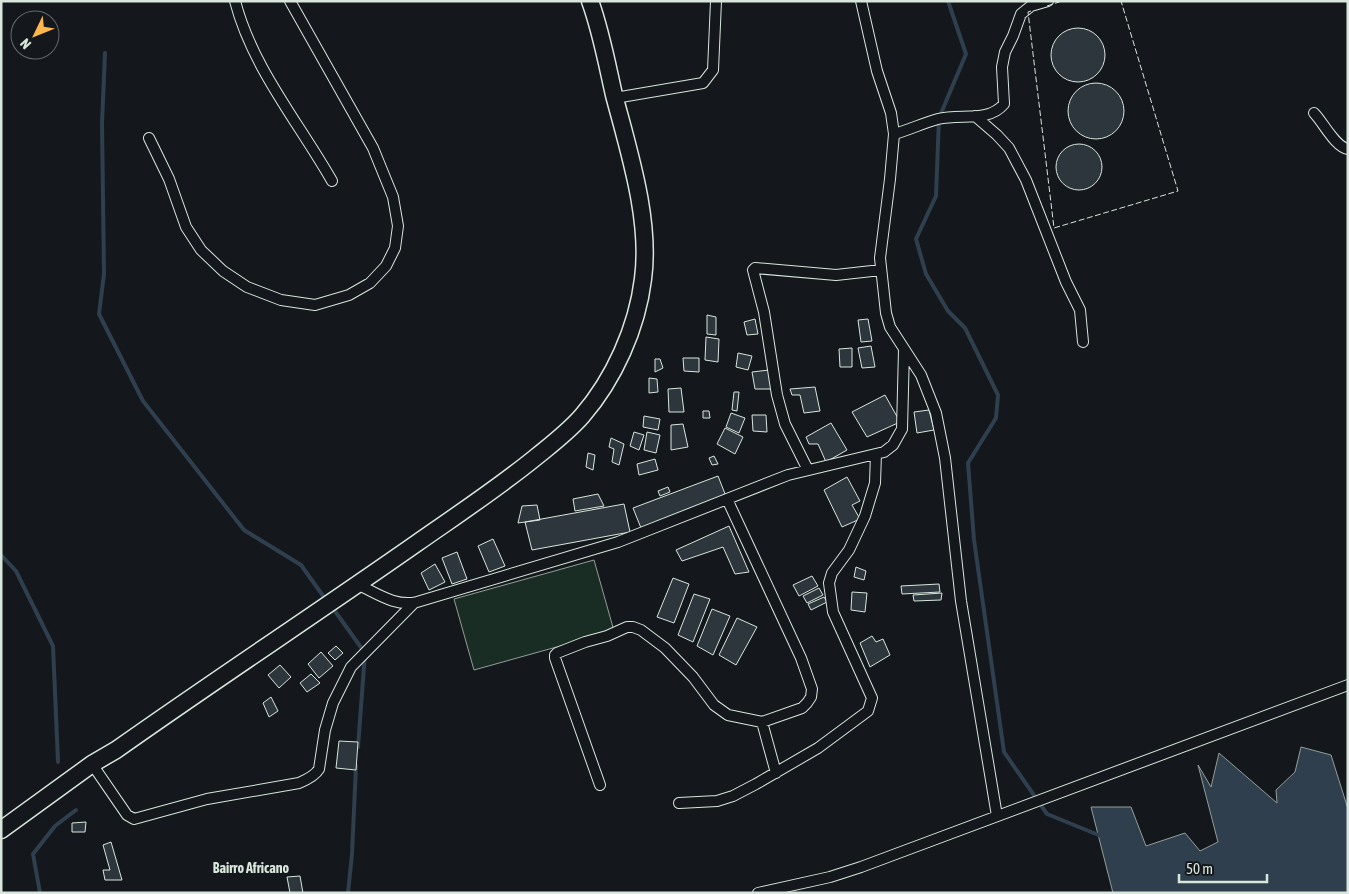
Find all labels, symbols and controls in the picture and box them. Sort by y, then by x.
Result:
north arrow [10,10,60,60]
text: N [17,35,34,52]
scale bar [1179,852,1266,884]
district label: Bairro Africano [213,860,290,876]
text: 50 m [1186,860,1213,877]

